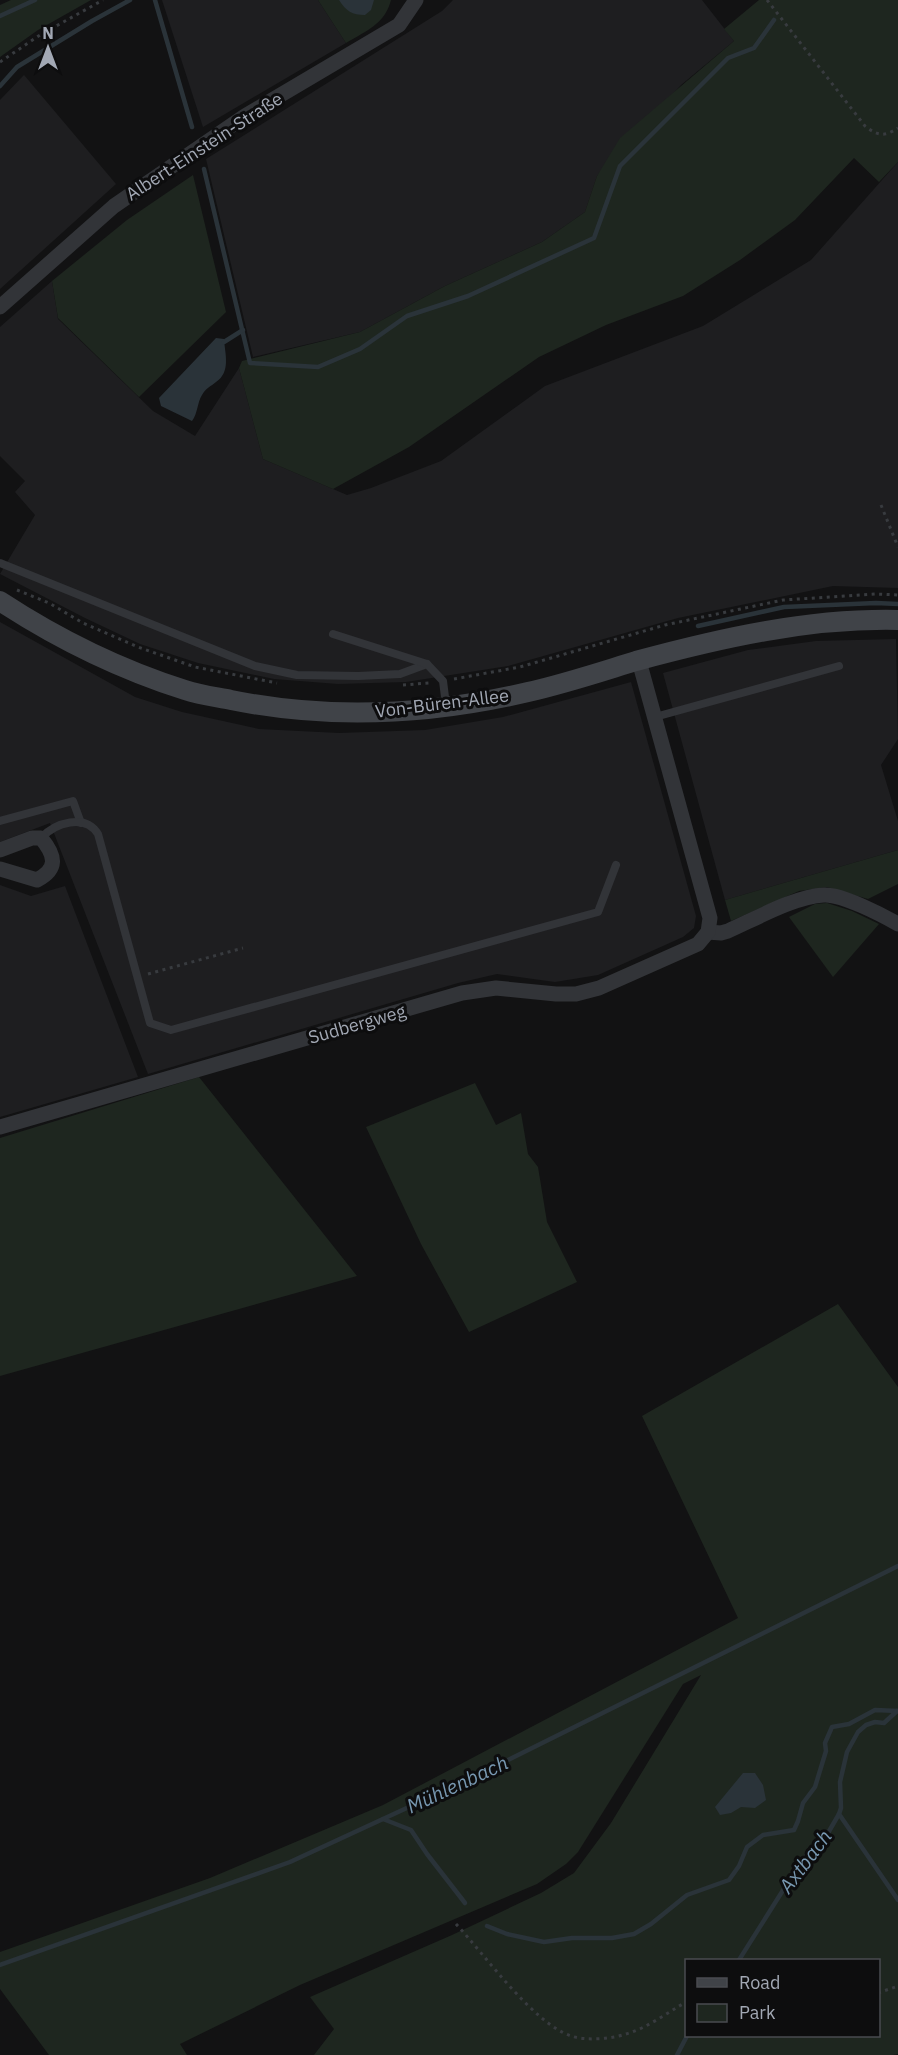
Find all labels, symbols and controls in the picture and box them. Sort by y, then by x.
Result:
north arrow [18,18,78,78]
text: N [42,23,54,43]
street label: Albert-Einstein-Straße [121,87,287,205]
street label: Von-Büren-Allee [374,683,510,723]
street label: Sudbergweg [306,999,409,1049]
water label: Mühlenbach [402,1749,512,1819]
water label: Axtbach [772,1824,838,1899]
legend [685,1959,880,2037]
text: Road [739,1971,780,1994]
text: Park [739,2001,776,2024]

